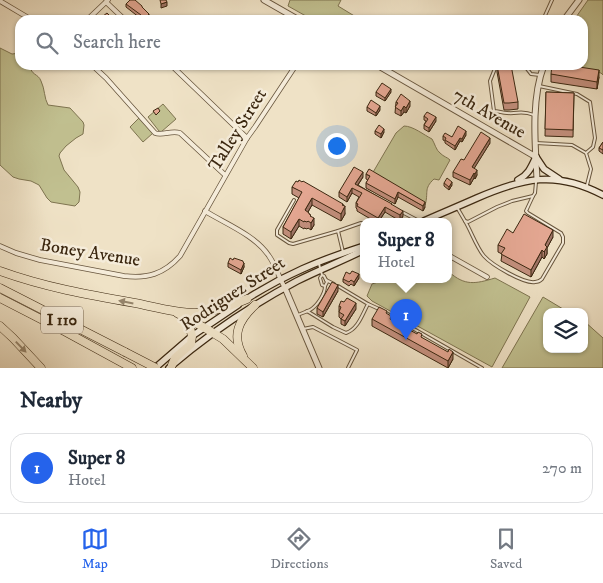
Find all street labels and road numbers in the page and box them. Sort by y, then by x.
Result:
street label: 7th Avenue [449,84,529,144]
street label: Talley Street [204,85,272,175]
street label: Boney Avenue [38,234,142,272]
street label: Rodriguez Street [177,252,290,336]
road number: I 110 [41,306,83,334]

